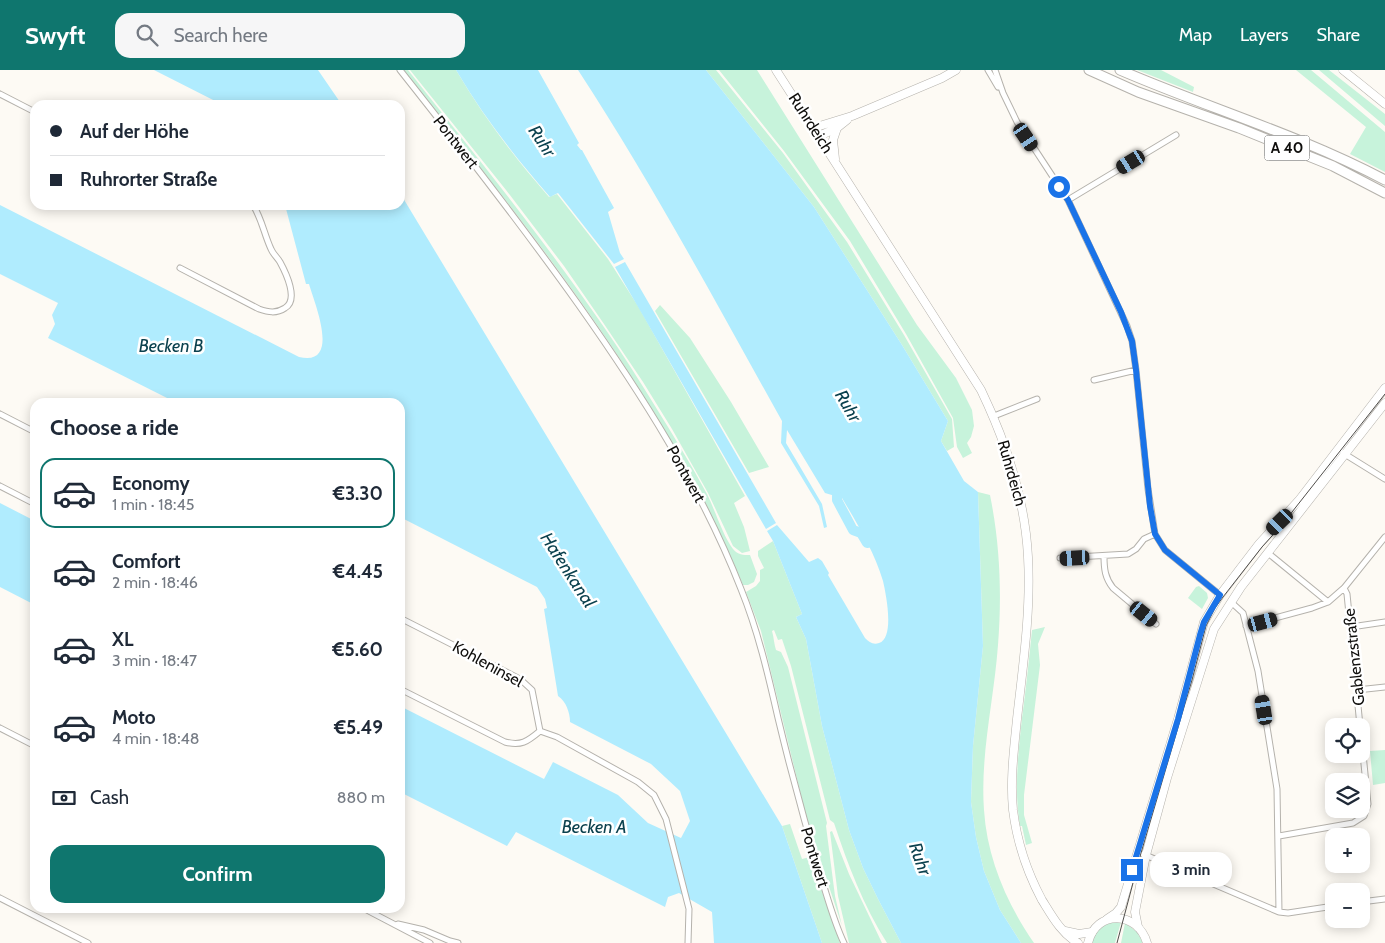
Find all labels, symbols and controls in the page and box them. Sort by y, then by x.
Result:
search box [115,13,465,58]
text: Swyft [25,21,85,50]
icon: search [133,21,161,49]
text: Search here [173,24,268,47]
text: Map [1179,24,1212,46]
text: Layers [1240,24,1289,46]
text: Share [1317,24,1360,46]
street label: Ruhrdeich [785,89,837,157]
street label: Pontwert [429,112,483,173]
text: Auf der Höhe [80,120,189,143]
car [1011,120,1040,154]
water label: Ruhr [524,121,561,162]
road number: A 40 [1264,136,1310,160]
car [1114,148,1147,176]
text: Ruhrorter Straße [80,168,217,191]
route start [1048,176,1070,198]
water label: Becken B [139,335,203,357]
water label: Ruhr [830,386,867,427]
text: Choose a ride [50,414,179,441]
street label: Ruhrdeich [994,438,1030,508]
street label: Pontwert [663,442,710,506]
icon: car [52,471,97,516]
text: Economy [112,472,190,495]
text: €3.30 [333,482,383,505]
text: 1 min · 18:45 [112,495,194,514]
car [1264,506,1296,538]
water label: Hafenkanal [536,528,601,612]
icon: car [52,549,97,594]
text: Comfort [112,550,181,573]
car [1059,550,1090,566]
text: €4.45 [333,560,383,583]
text: 2 min · 18:46 [112,573,198,592]
car [1127,599,1160,629]
street label: Gablenzstraße [1339,607,1369,707]
car [1246,611,1279,633]
icon: car [52,627,97,672]
text: XL [112,628,133,651]
street label: Kohleninsel [449,637,527,691]
text: €5.60 [332,638,383,661]
text: 3 min · 18:47 [112,651,197,670]
car [1254,694,1273,726]
icon: car [52,705,97,750]
text: Moto [112,706,156,729]
text: €5.49 [334,716,383,739]
map controls [1325,718,1370,928]
button: locate [1325,718,1370,763]
text: 4 min · 18:48 [112,729,199,748]
button: layers [1325,773,1370,818]
icon: cash [50,784,78,812]
text: Cash [90,786,129,809]
text: 880 m [337,788,385,807]
water label: Becken A [562,816,626,838]
street label: Pontwert [797,825,833,890]
button: + [1325,828,1370,873]
water label: Ruhr [904,839,937,880]
button: Confirm [50,845,385,903]
callout: 3 min [1150,852,1232,888]
route end [1121,859,1143,881]
text: 3 min [1172,860,1210,879]
button: − [1325,883,1370,928]

